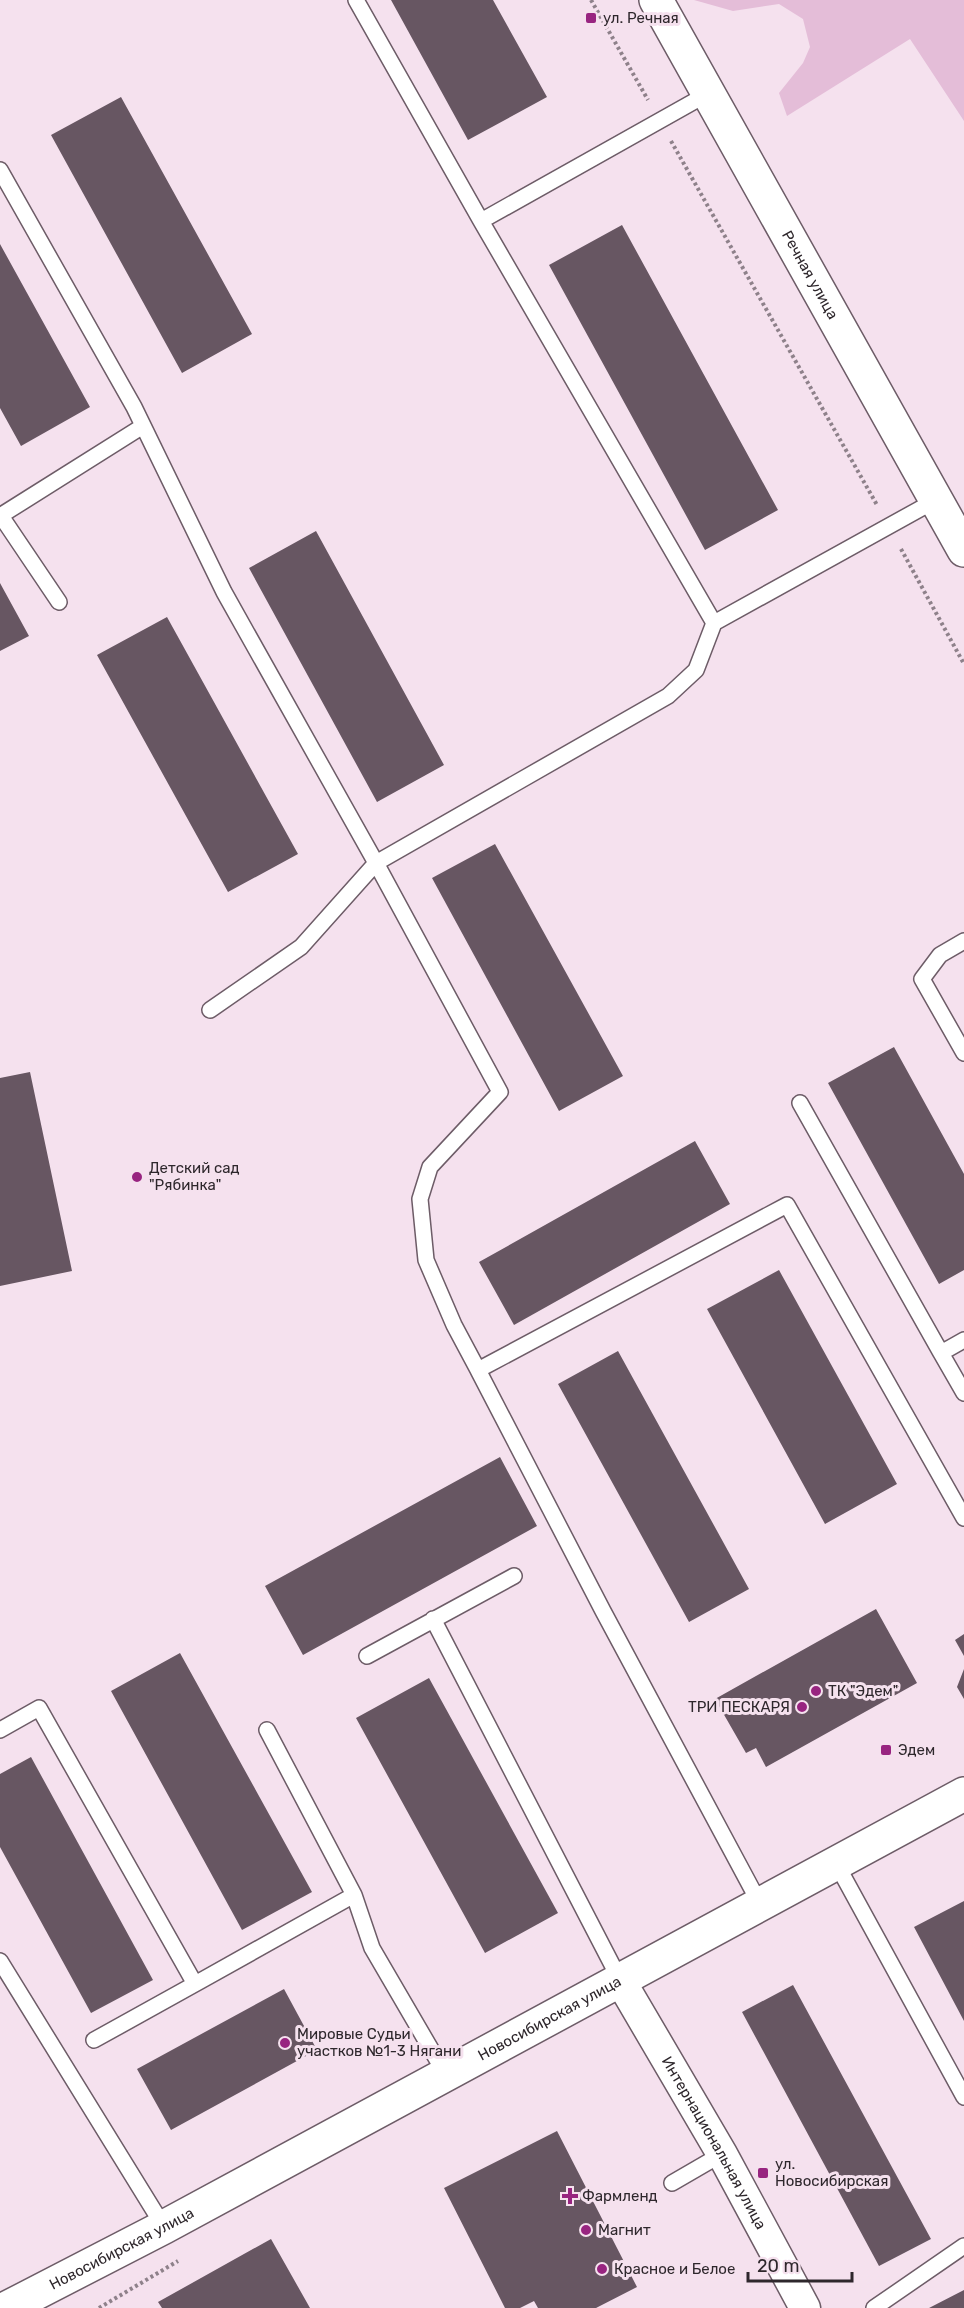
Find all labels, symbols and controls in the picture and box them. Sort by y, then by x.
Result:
place label: ул. Речная [603,9,679,27]
marker: ул. Речная [584,11,598,25]
street label: Речная улица [778,227,842,322]
place label: Детский сад "Рябинка" [149,1159,240,1194]
marker: Детский сад "Рябинка" [130,1170,144,1184]
place label: ТК "Эдем" [828,1682,898,1700]
marker: ТК "Эдем" [809,1684,823,1698]
place label: ТРИ ПЕСКАРЯ [688,1698,790,1716]
marker: ТРИ ПЕСКАРЯ [795,1700,809,1714]
place label: Эдем [898,1741,935,1759]
marker: Эдем [879,1743,893,1757]
street label: Новосибирская улица [475,1972,624,2064]
place label: Мировые Судьи участков №1-3 Нягани [297,2025,461,2060]
marker: Мировые Судьи участков №1-3 Нягани [278,2036,292,2050]
street label: Интернациональная улица [658,2053,770,2232]
place label: ул. Новосибирская [775,2155,888,2190]
marker: ул. Новосибирская [756,2166,770,2180]
place label: Фармленд [582,2187,658,2205]
marker: Фармленд [563,2189,577,2203]
street label: Новосибирская улица [46,2204,197,2294]
place label: Магнит [598,2221,651,2239]
marker: Магнит [579,2223,593,2237]
scale bar [748,2245,852,2283]
text: 20 m [757,2255,799,2277]
place label: Красное и Белое [614,2260,735,2278]
marker: Красное и Белое [595,2262,609,2276]

